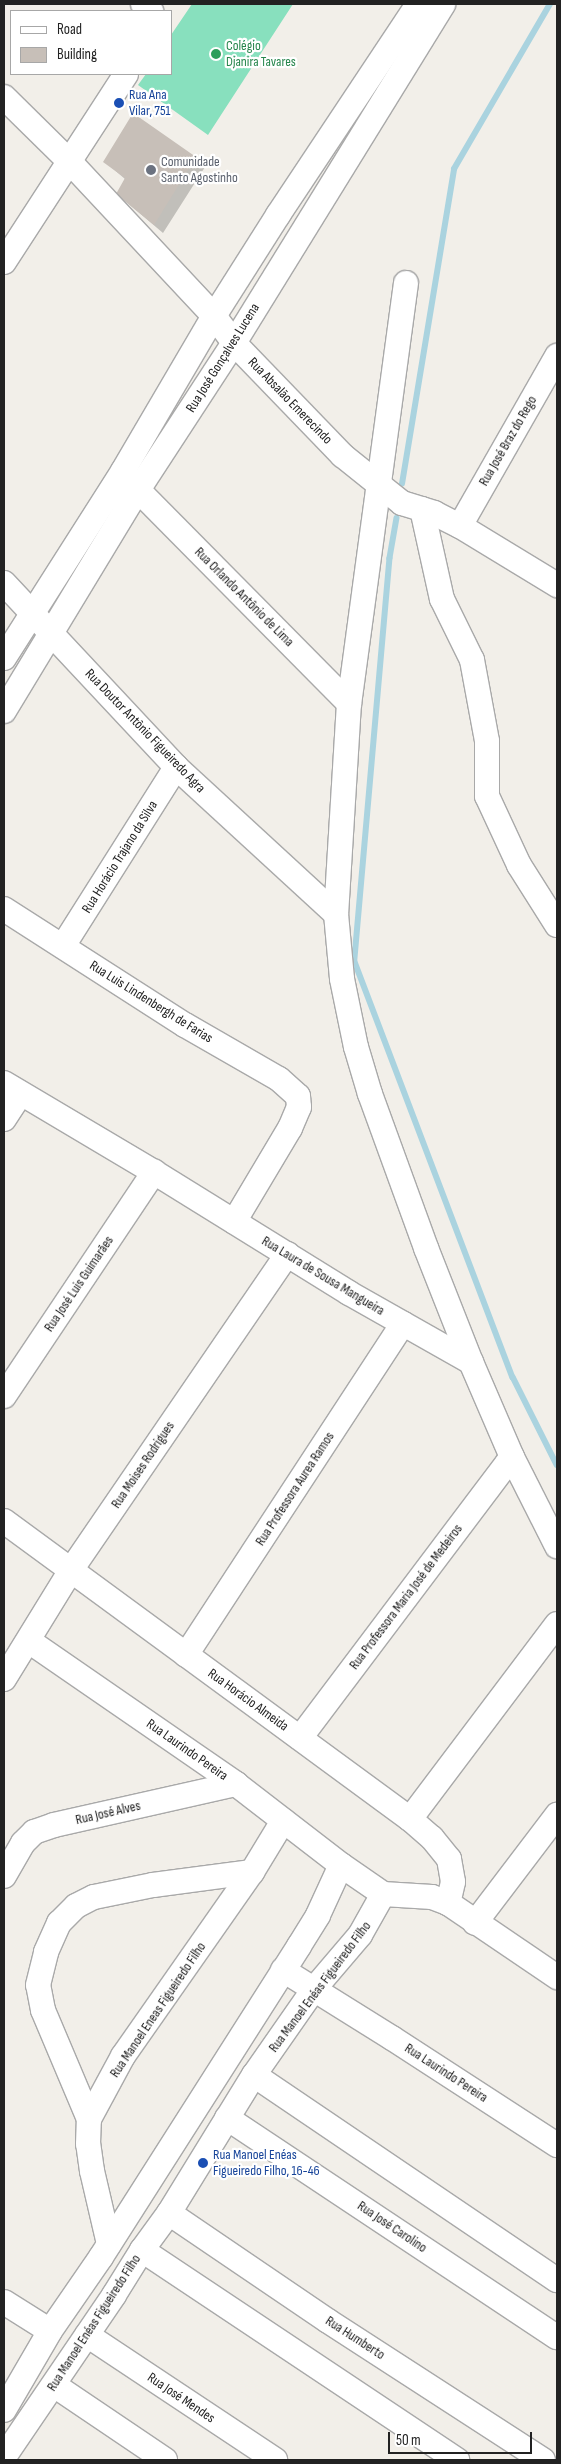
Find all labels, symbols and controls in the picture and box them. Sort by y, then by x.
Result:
legend [10,10,172,75]
text: Road [57,20,82,39]
place label: Colégio Djanira Tavares [226,38,296,70]
text: Building [57,45,97,64]
marker: Colégio Djanira Tavares [210,48,222,60]
place label: Rua Ana Vilar, 751 [129,87,170,120]
marker: Rua Ana Vilar, 751 [113,97,125,109]
place label: Comunidade Santo Agostinho [161,154,238,186]
marker: Comunidade Santo Agostinho [145,164,157,176]
street label: Rua José Gonçalves Lucena [183,300,263,416]
street label: Rua Absalão Emerecindo [244,354,336,448]
street label: Rua José Braz do Rego [475,393,541,489]
street label: Rua Orlando Antônio de Lima [191,544,297,650]
street label: Rua Doutor Antônio Figueiredo Agra [81,666,209,796]
street label: Rua Horácio Trajano da Silva [79,798,161,916]
street label: Rua Luis Lindenbergh de Farias [86,957,216,1047]
street label: Rua José Luis Guimarães [41,1233,117,1335]
street label: Rua Laura de Sousa Mangueira [259,1233,387,1319]
street label: Rua Moises Rodrigues [108,1418,178,1512]
street label: Rua Professora Aurea Ramos [252,1429,338,1549]
street label: Rua Professora Maria José de Medeiros [346,1521,466,1673]
street label: Rua Horácio Almeida [204,1665,292,1735]
street label: Rua Laurindo Pereira [143,1716,231,1784]
street label: Rua José Alves [74,1797,142,1829]
street label: Rua Manoel Enéas Figueiredo Filho [265,1918,375,2056]
street label: Rua Manoel Eneas Figueiredo Filho [106,1939,210,2081]
street label: Rua Laurindo Pereira [401,2040,491,2106]
place label: Rua Manoel Enéas Figueiredo Filho, 16-46 [213,2147,320,2180]
marker: Rua Manoel Enéas Figueiredo Filho, 16-46 [197,2157,209,2169]
street label: Rua José Carolino [354,2198,430,2256]
street label: Rua Manoel Enéas Figueiredo Filho [44,2252,144,2394]
street label: Rua Humberto [322,2313,388,2363]
street label: Rua José Mendes [144,2369,218,2427]
scale bar [391,2422,535,2454]
text: 50 m [396,2431,421,2450]

